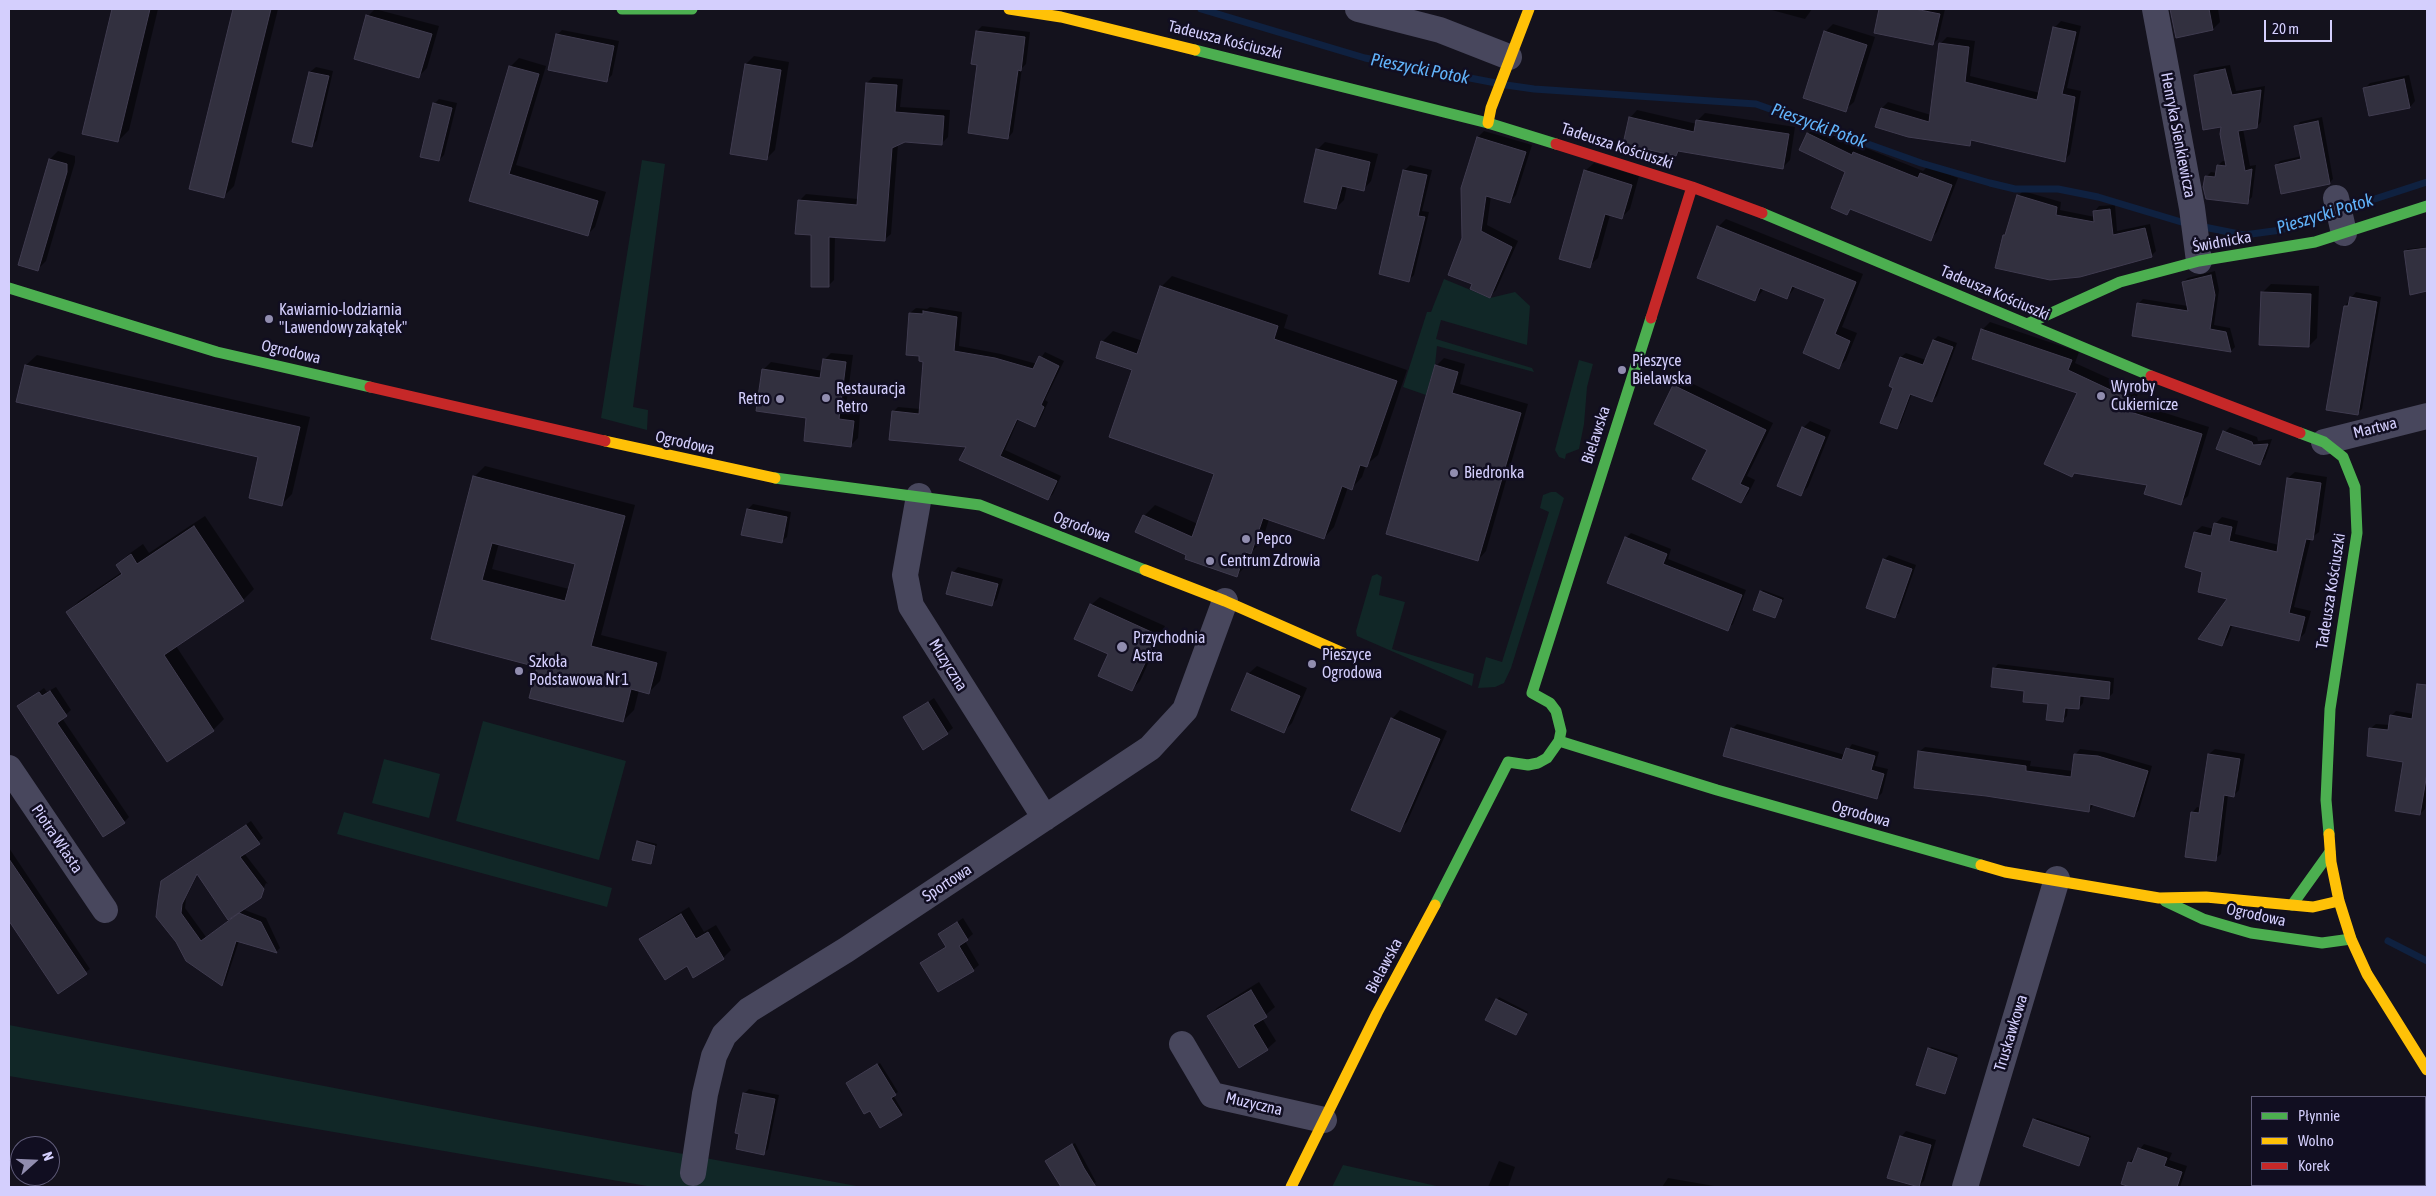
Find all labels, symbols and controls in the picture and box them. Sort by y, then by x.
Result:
scale bar [2266,10,2334,42]
street label: Tadeusza Kościuszki [1166,17,1284,63]
text: 20 m [2272,20,2299,37]
water label: Pieszycki Potok [1369,49,1471,89]
street label: Henryka Sienkiewicza [2156,71,2200,199]
water label: Pieszycki Potok [1768,99,1870,153]
street label: Tadeusza Kościuszki [1559,119,1675,173]
water label: Pieszycki Potok [2274,189,2376,239]
street label: Świdnicka [2191,227,2253,257]
street label: Tadeusza Kościuszki [1938,261,2052,325]
place label: Kawiarnio-lodziarnia "Lawendowy zakątek" [279,300,407,338]
marker: Kawiarnio-lodziarnia "Lawendowy zakątek" [263,313,275,325]
street label: Ogrodowa [259,336,323,368]
place label: Pieszyce Bielawska [1632,351,1692,389]
marker: Pieszyce Bielawska [1616,364,1628,376]
place label: Wyroby Cukiernicze [2111,377,2178,415]
place label: Restauracja Retro [836,379,906,417]
place label: Retro [738,389,770,409]
marker: Wyroby Cukiernicze [2095,390,2107,402]
marker: Restauracja Retro [820,392,832,404]
marker: Retro [774,393,786,405]
street label: Bielawska [1578,404,1614,466]
street label: Martwa [2351,413,2399,443]
street label: Ogrodowa [653,427,717,459]
place label: Biedronka [1464,463,1525,483]
marker: Biedronka [1448,467,1460,479]
street label: Ogrodowa [1050,507,1114,547]
place label: Pepco [1256,529,1292,549]
street label: Tadeusza Kościuszki [2312,532,2350,650]
marker: Pepco [1240,533,1252,545]
place label: Centrum Zdrowia [1220,551,1321,571]
marker: Centrum Zdrowia [1204,555,1216,567]
place label: Przychodnia Astra [1133,628,1205,666]
street label: Muzyczna [925,636,971,694]
marker: Przychodnia Astra [1115,640,1129,654]
place label: Pieszyce Ogrodowa [1322,645,1382,683]
place label: Szkoła Podstawowa Nr 1 [529,652,629,690]
marker: Pieszyce Ogrodowa [1306,658,1318,670]
marker: Szkoła Podstawowa Nr 1 [513,665,525,677]
street label: Ogrodowa [1829,796,1893,832]
street label: Piotra Własta [27,801,87,877]
street label: Sportowa [919,860,975,906]
street label: Ogrodowa [2225,899,2287,931]
street label: Bielawska [1361,935,1407,997]
street label: Truskawkowa [1990,992,2032,1074]
street label: Muzyczna [1224,1088,1284,1120]
legend [2251,1096,2426,1186]
text: Płynnie [2298,1107,2340,1124]
text: Wolno [2298,1132,2334,1149]
north arrow [10,1136,60,1186]
text: N [39,1150,57,1163]
text: Korek [2298,1157,2330,1174]

